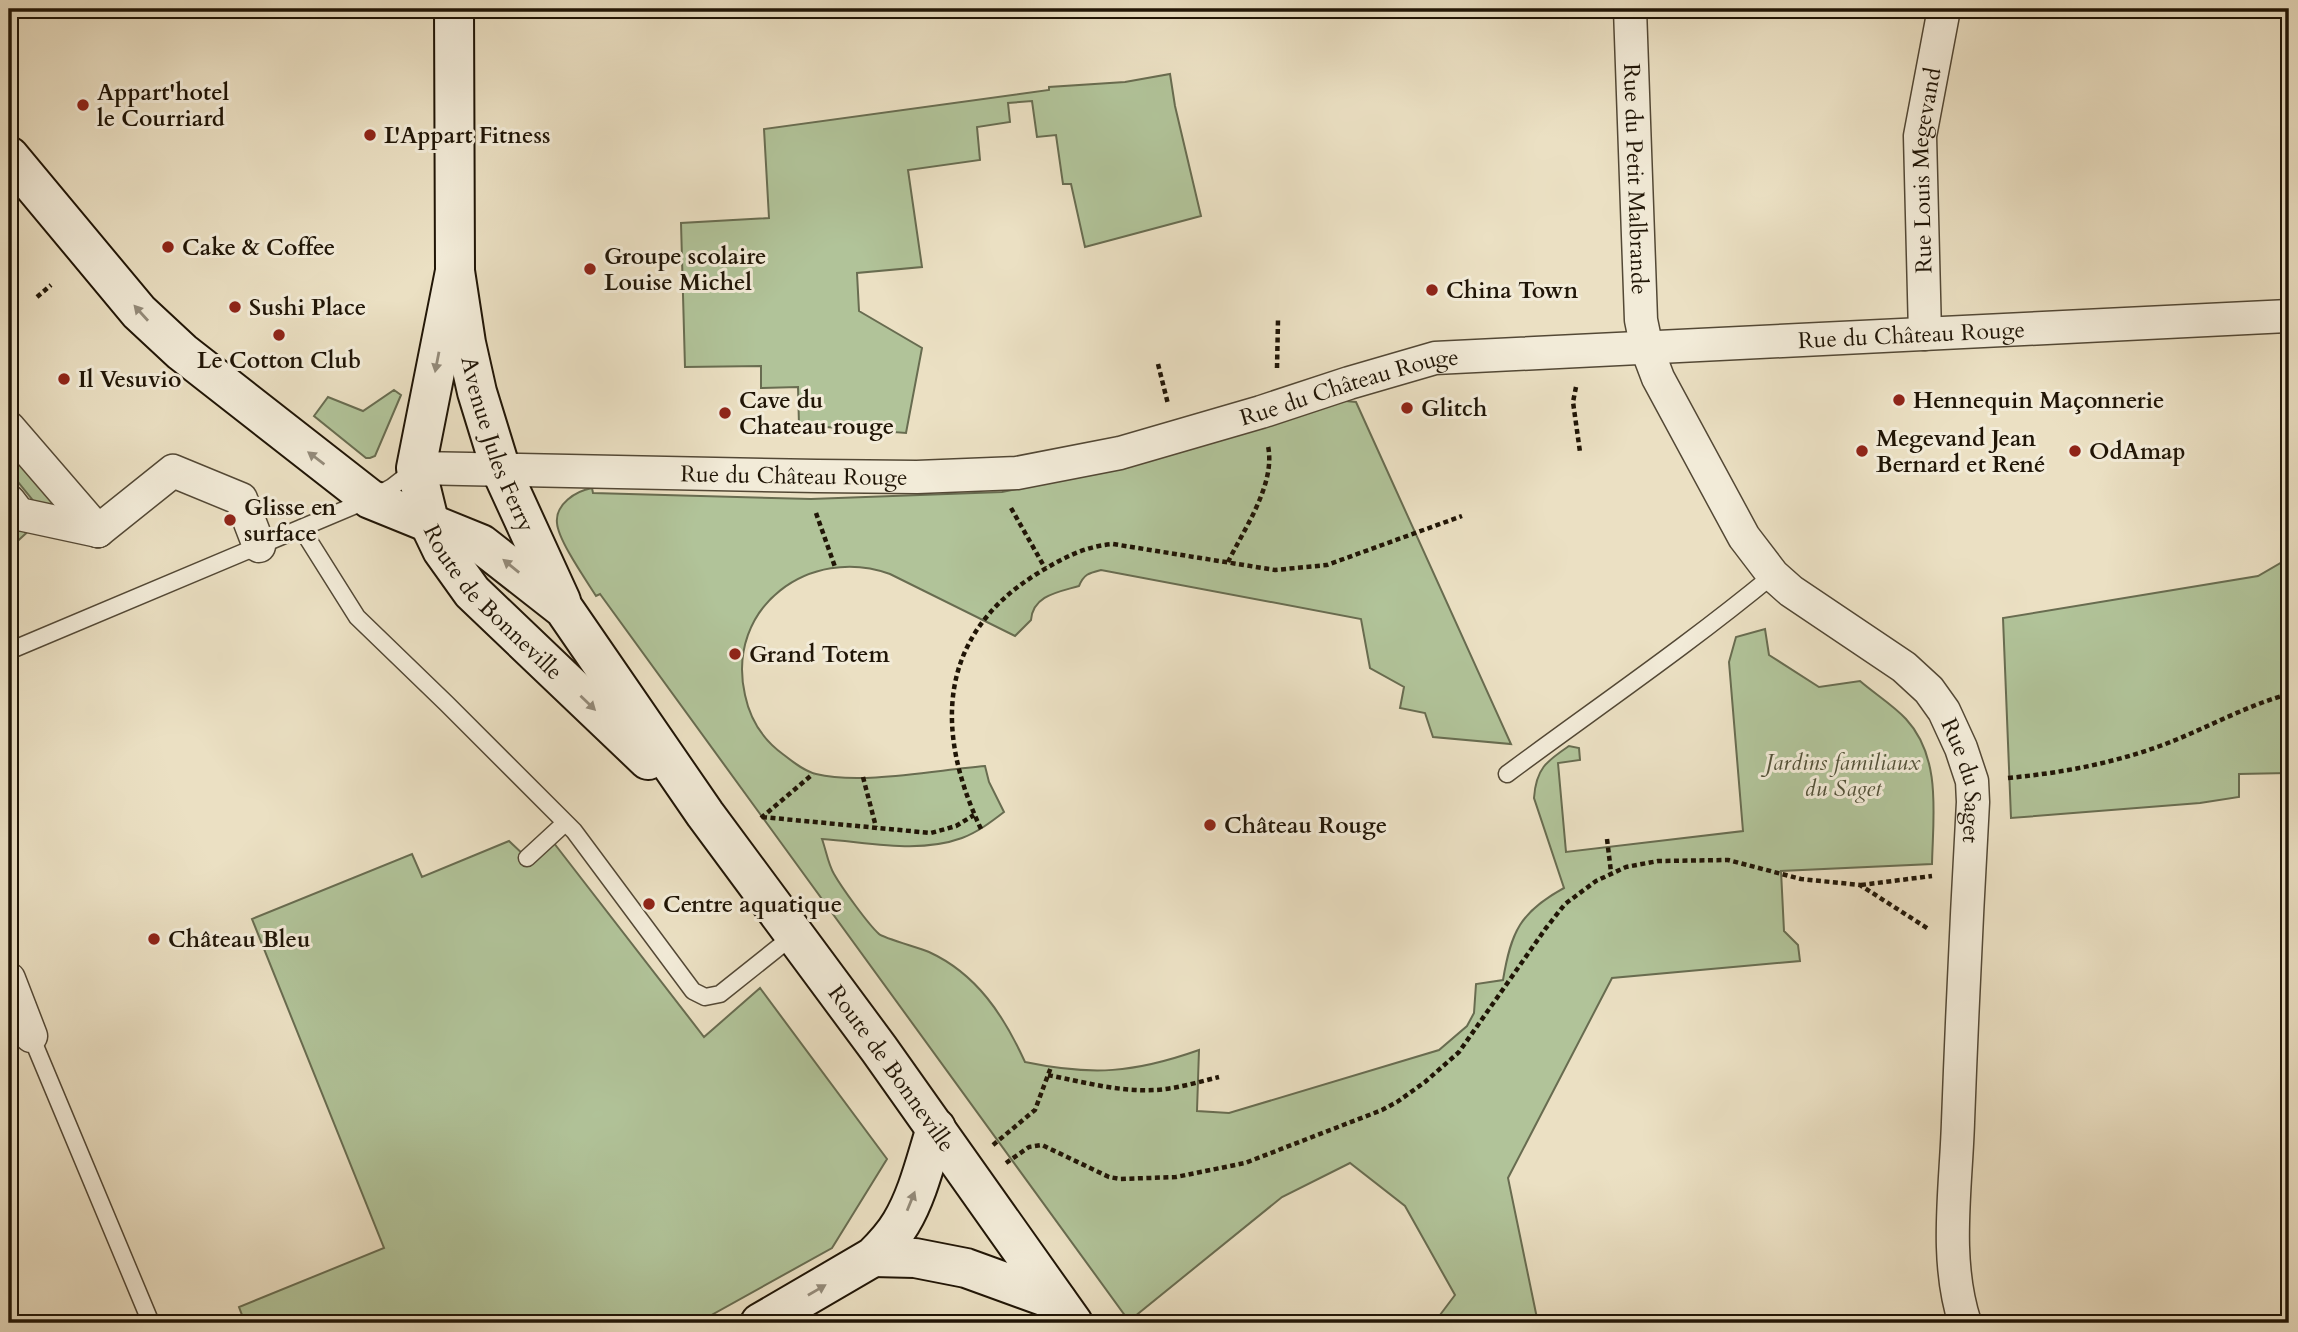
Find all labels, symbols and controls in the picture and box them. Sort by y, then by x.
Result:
street label: Rue du Petit Malbrande [1616,63,1656,295]
street label: Rue Louis Megevand [1905,64,1948,274]
place label: Appart'hotel le Courriard [97,77,230,134]
marker: Appart'hotel le Courriard [75,97,91,113]
place label: L'Appart Fitness [384,120,550,151]
marker: L'Appart Fitness [362,127,378,143]
place label: Cake & Coffee [182,232,335,263]
marker: Cake & Coffee [160,239,176,255]
place label: Groupe scolaire Louise Michel [604,241,766,298]
marker: Groupe scolaire Louise Michel [582,261,598,277]
place label: China Town [1446,275,1578,306]
marker: China Town [1424,282,1440,298]
place label: Sushi Place [249,292,366,323]
marker: Sushi Place [227,299,243,315]
one-way arrow [134,305,150,322]
street label: Rue du Château Rouge [1797,314,2026,356]
marker: Le Cotton Club [271,327,287,343]
street label: Rue du Château Rouge [1236,341,1459,433]
place label: Le Cotton Club [197,345,361,376]
one-way arrow [431,351,442,373]
street label: Avenue Jules Ferry [454,353,543,537]
place label: Il Vesuvio [78,364,181,395]
marker: Il Vesuvio [56,371,72,387]
place label: Cave du Chateau rouge [739,385,894,442]
place label: Hennequin Maçonnerie [1913,385,2164,416]
marker: Hennequin Maçonnerie [1891,392,1907,408]
place label: Glitch [1421,393,1487,424]
marker: Glitch [1399,400,1415,416]
marker: Cave du Chateau rouge [717,405,733,421]
place label: Megevand Jean Bernard et René [1876,423,2045,480]
place label: OdAmap [2089,436,2186,467]
marker: Megevand Jean Bernard et René [1854,443,1870,459]
marker: OdAmap [2067,443,2083,459]
one-way arrow [307,451,325,465]
street label: Rue du Château Rouge [680,458,908,492]
place label: Glisse en surface [244,492,337,549]
marker: Glisse en surface [222,512,238,528]
street label: Route de Bonneville [416,519,570,686]
one-way arrow [503,559,520,574]
place label: Grand Totem [749,639,890,670]
marker: Grand Totem [727,646,743,662]
one-way arrow [580,695,597,712]
street label: Rue du Saget [1934,713,1989,844]
park label: Jardins familiaux du Saget [1761,747,1921,804]
place label: Château Rouge [1224,810,1387,841]
marker: Château Rouge [1202,817,1218,833]
place label: Centre aquatique [663,889,842,920]
marker: Centre aquatique [641,896,657,912]
place label: Château Bleu [168,924,310,955]
marker: Château Bleu [146,931,162,947]
street label: Route de Bonneville [821,978,962,1158]
one-way arrow [906,1191,917,1212]
one-way arrow [807,1284,826,1296]

